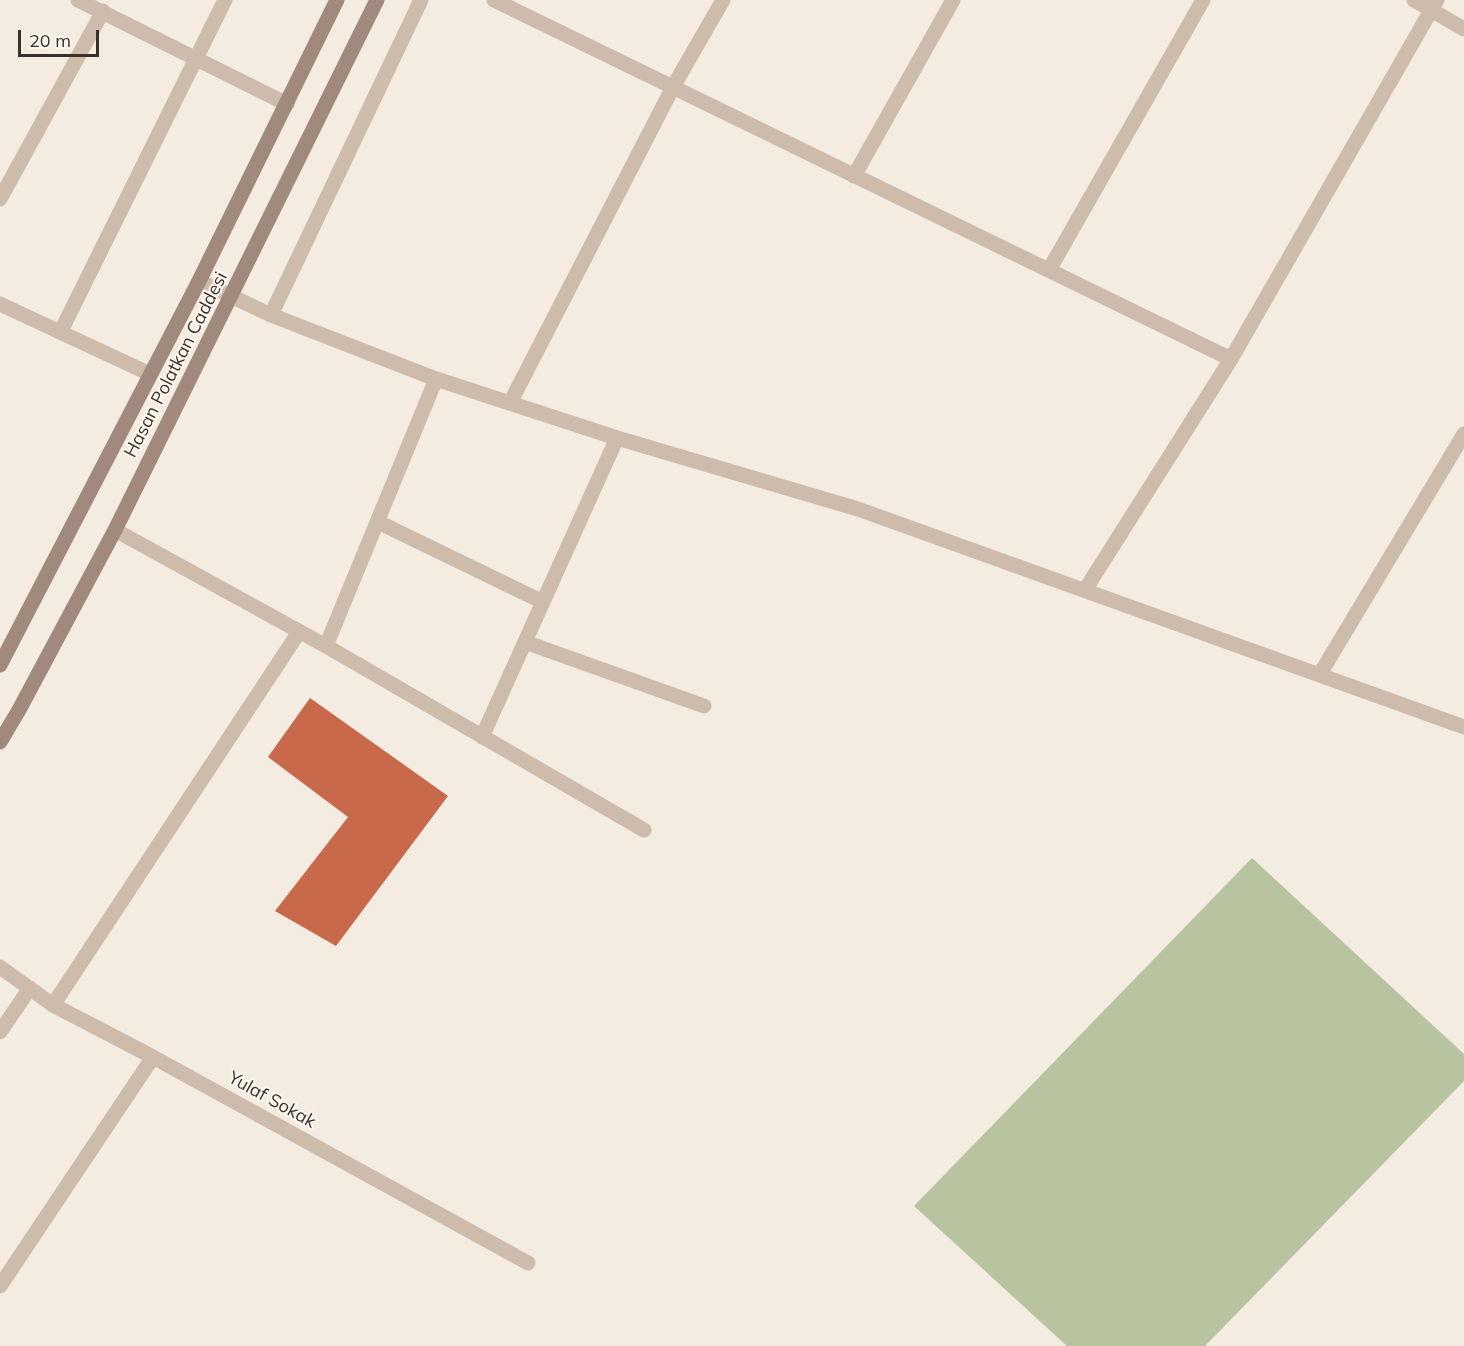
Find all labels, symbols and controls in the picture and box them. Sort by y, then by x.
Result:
scale bar [21,18,102,56]
text: 20 m [29,29,71,52]
street label: Hasan Polatkan Caddesi [120,269,232,461]
street label: Yulaf Sokak [225,1067,319,1133]

